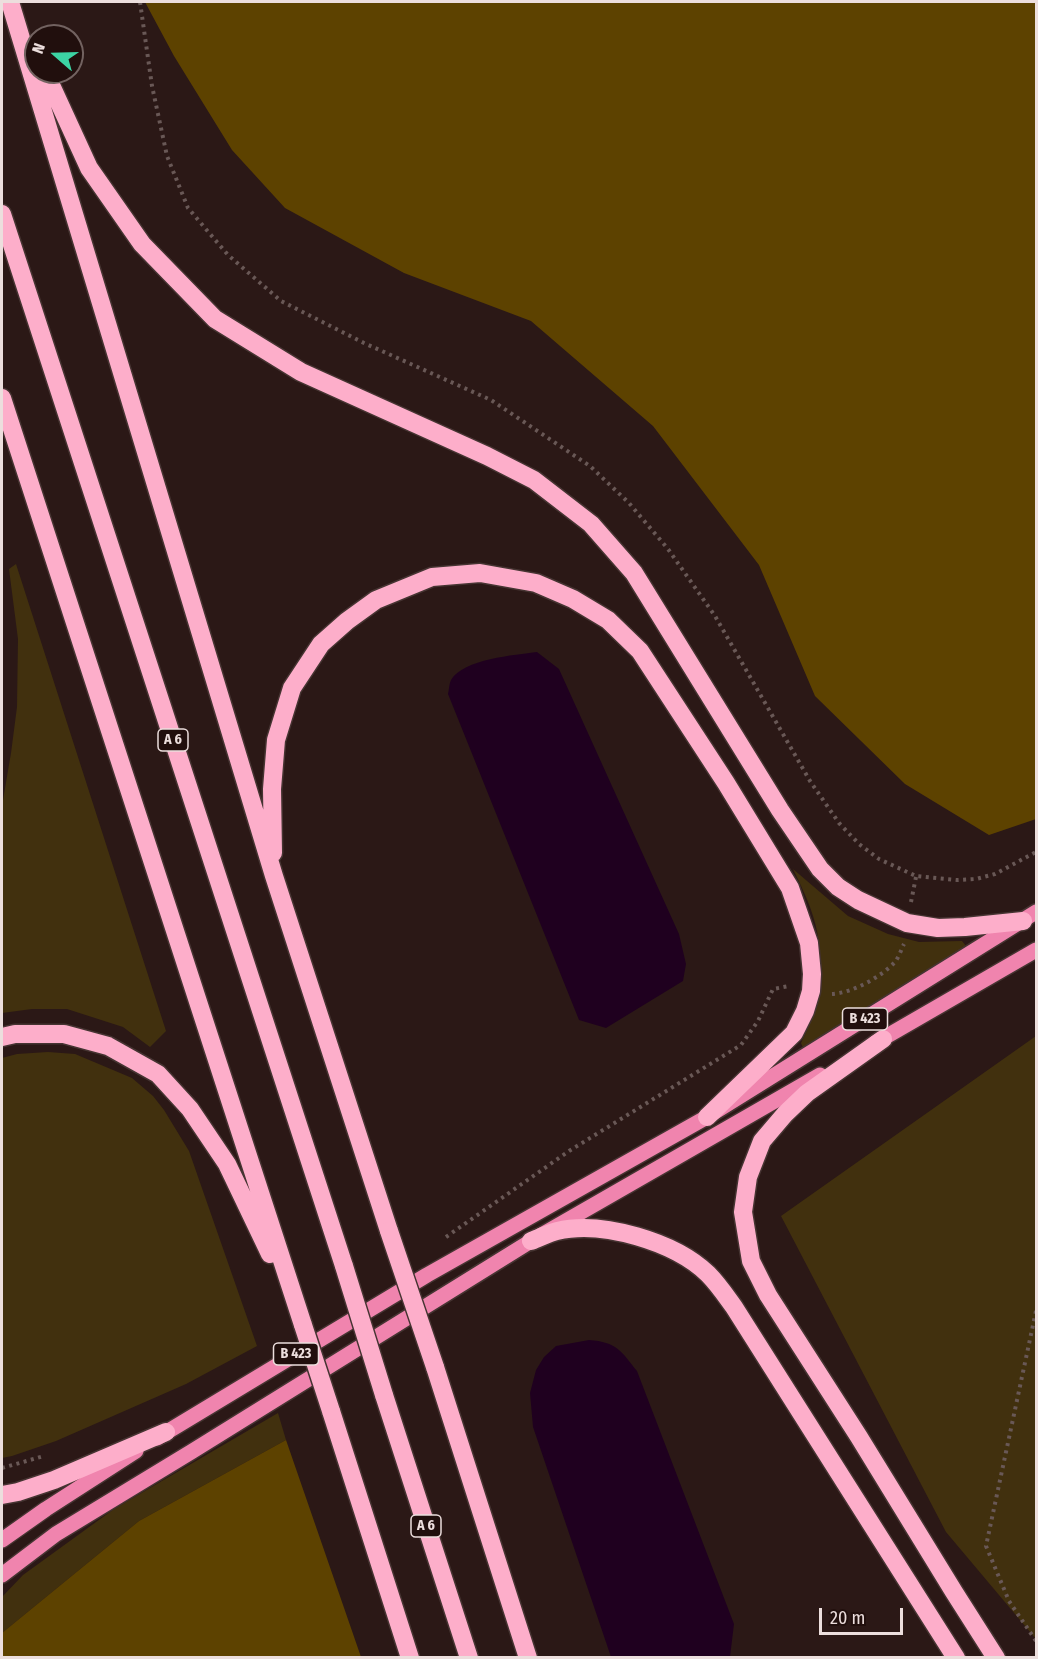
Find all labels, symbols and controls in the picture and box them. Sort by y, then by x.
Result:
north arrow [24,24,84,84]
text: N [28,41,49,56]
road number: A 6 [158,729,188,751]
road number: B 423 [842,1008,888,1030]
road number: B 423 [274,1343,318,1365]
road number: A 6 [411,1515,441,1537]
scale bar [822,1596,906,1634]
text: 20 m [830,1607,865,1629]

